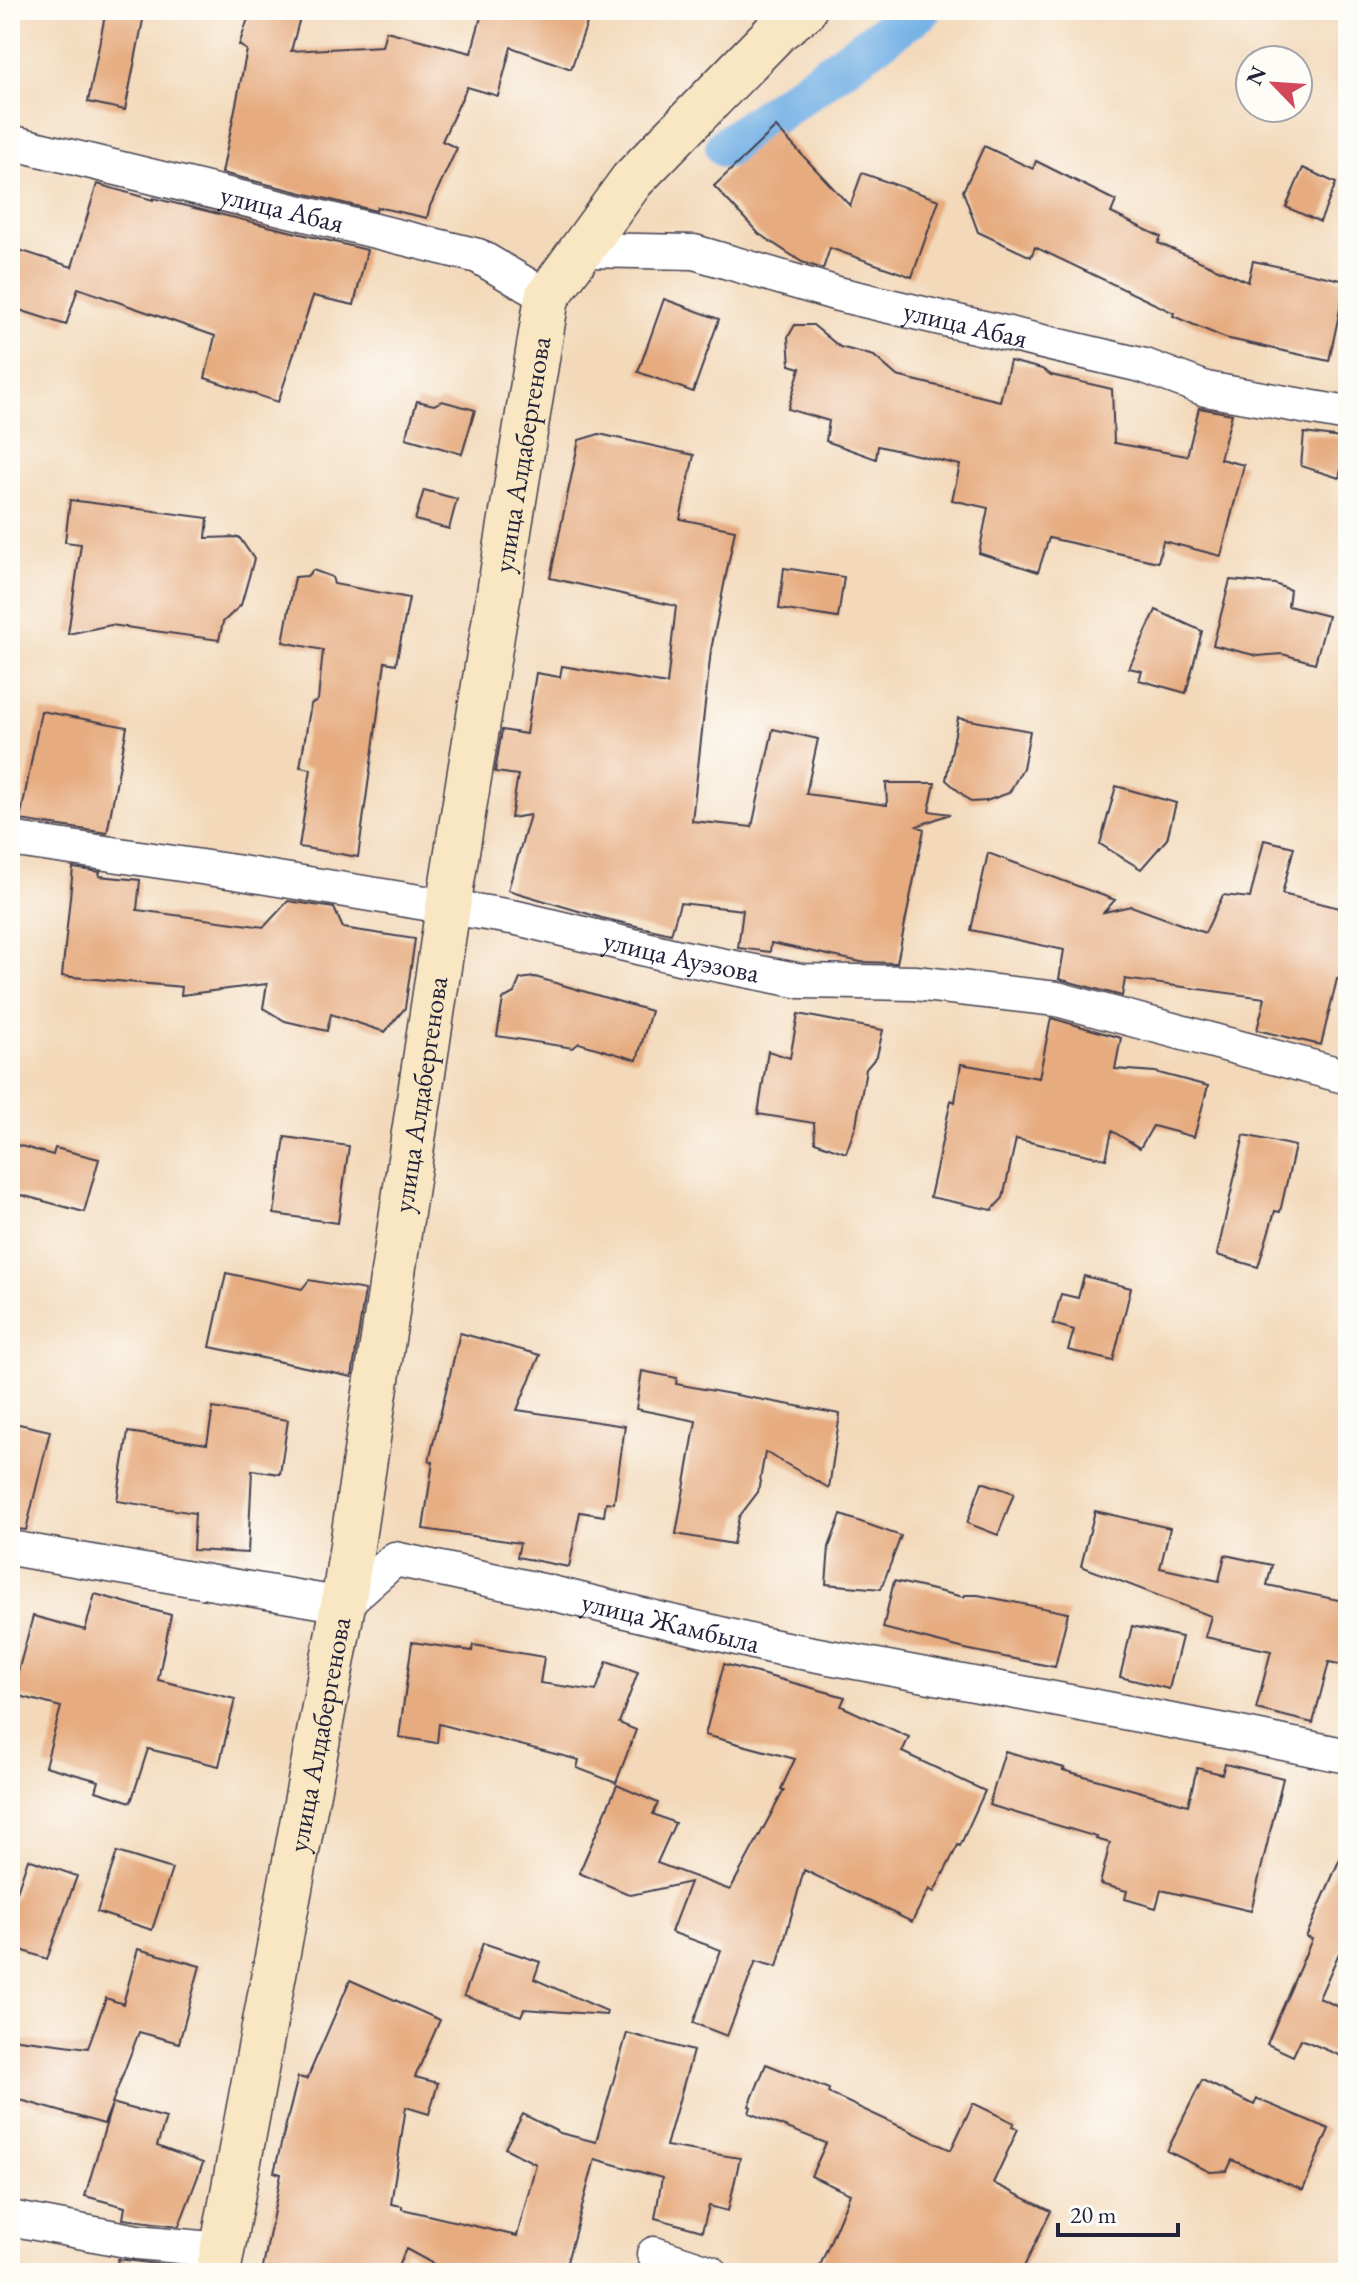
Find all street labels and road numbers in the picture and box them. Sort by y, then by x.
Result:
street label: улица Абая [217,176,348,241]
street label: улица Абая [900,292,1031,356]
street label: улица Алдабергенова [485,333,558,575]
street label: улица Ауэзова [600,921,763,991]
street label: улица Алдабергенова [384,973,455,1215]
street label: улица Жамбыла [578,1583,764,1661]
street label: улица Алдабергенова [279,1613,359,1855]

